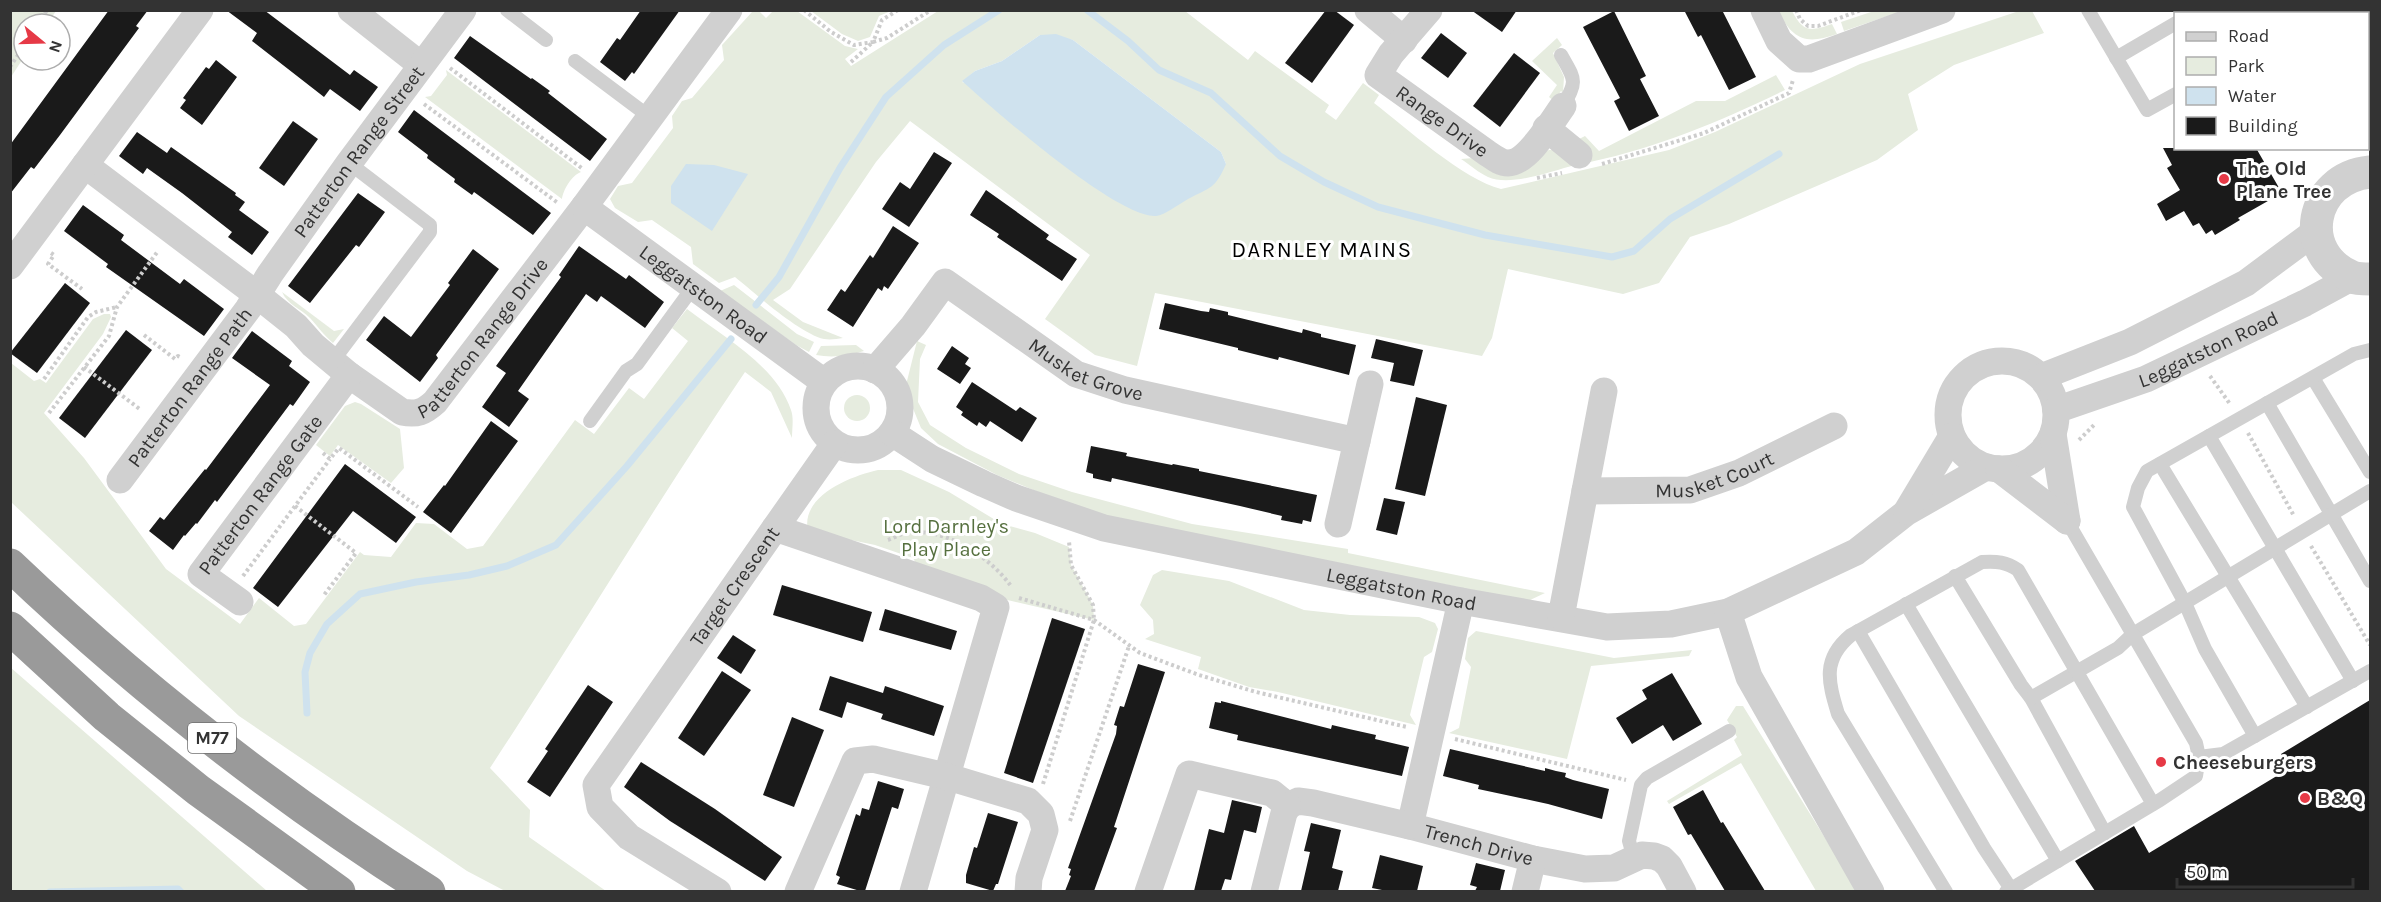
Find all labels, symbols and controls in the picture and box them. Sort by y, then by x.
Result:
north arrow [12,12,72,72]
legend [2174,12,2369,150]
text: Road [2228,25,2269,47]
text: N [45,38,67,55]
text: Park [2228,55,2265,77]
street label: Patterton Range Street [288,61,429,242]
street label: Range Drive [1392,80,1493,162]
text: Water [2228,85,2276,107]
text: Building [2228,115,2298,137]
place label: The Old Plane Tree [2236,157,2332,203]
marker: The Old Plane Tree [2217,172,2231,186]
district label: DARNLEY MAINS [1232,237,1412,263]
street label: Leggatston Road [635,240,772,348]
street label: Patterton Range Drive [413,253,553,423]
street label: Patterton Range Path [122,303,257,471]
street label: Leggatston Road [2135,306,2282,392]
street label: Musket Grove [1024,333,1145,405]
street label: Patterton Range Gate [193,410,327,579]
street label: Musket Court [1655,446,1778,502]
park label: Lord Darnley's Play Place [883,515,1009,561]
street label: Target Crescent [685,522,784,650]
street label: Leggatston Road [1324,562,1478,615]
road number: M77 [188,723,236,753]
place label: Cheeseburgers [2173,751,2314,774]
marker: Cheeseburgers [2154,755,2168,769]
place label: B&Q [2317,787,2363,810]
marker: B&Q [2298,791,2312,805]
street label: Trench Drive [1422,819,1536,870]
scale bar [2177,851,2352,889]
text: 50 m [2186,861,2228,883]

